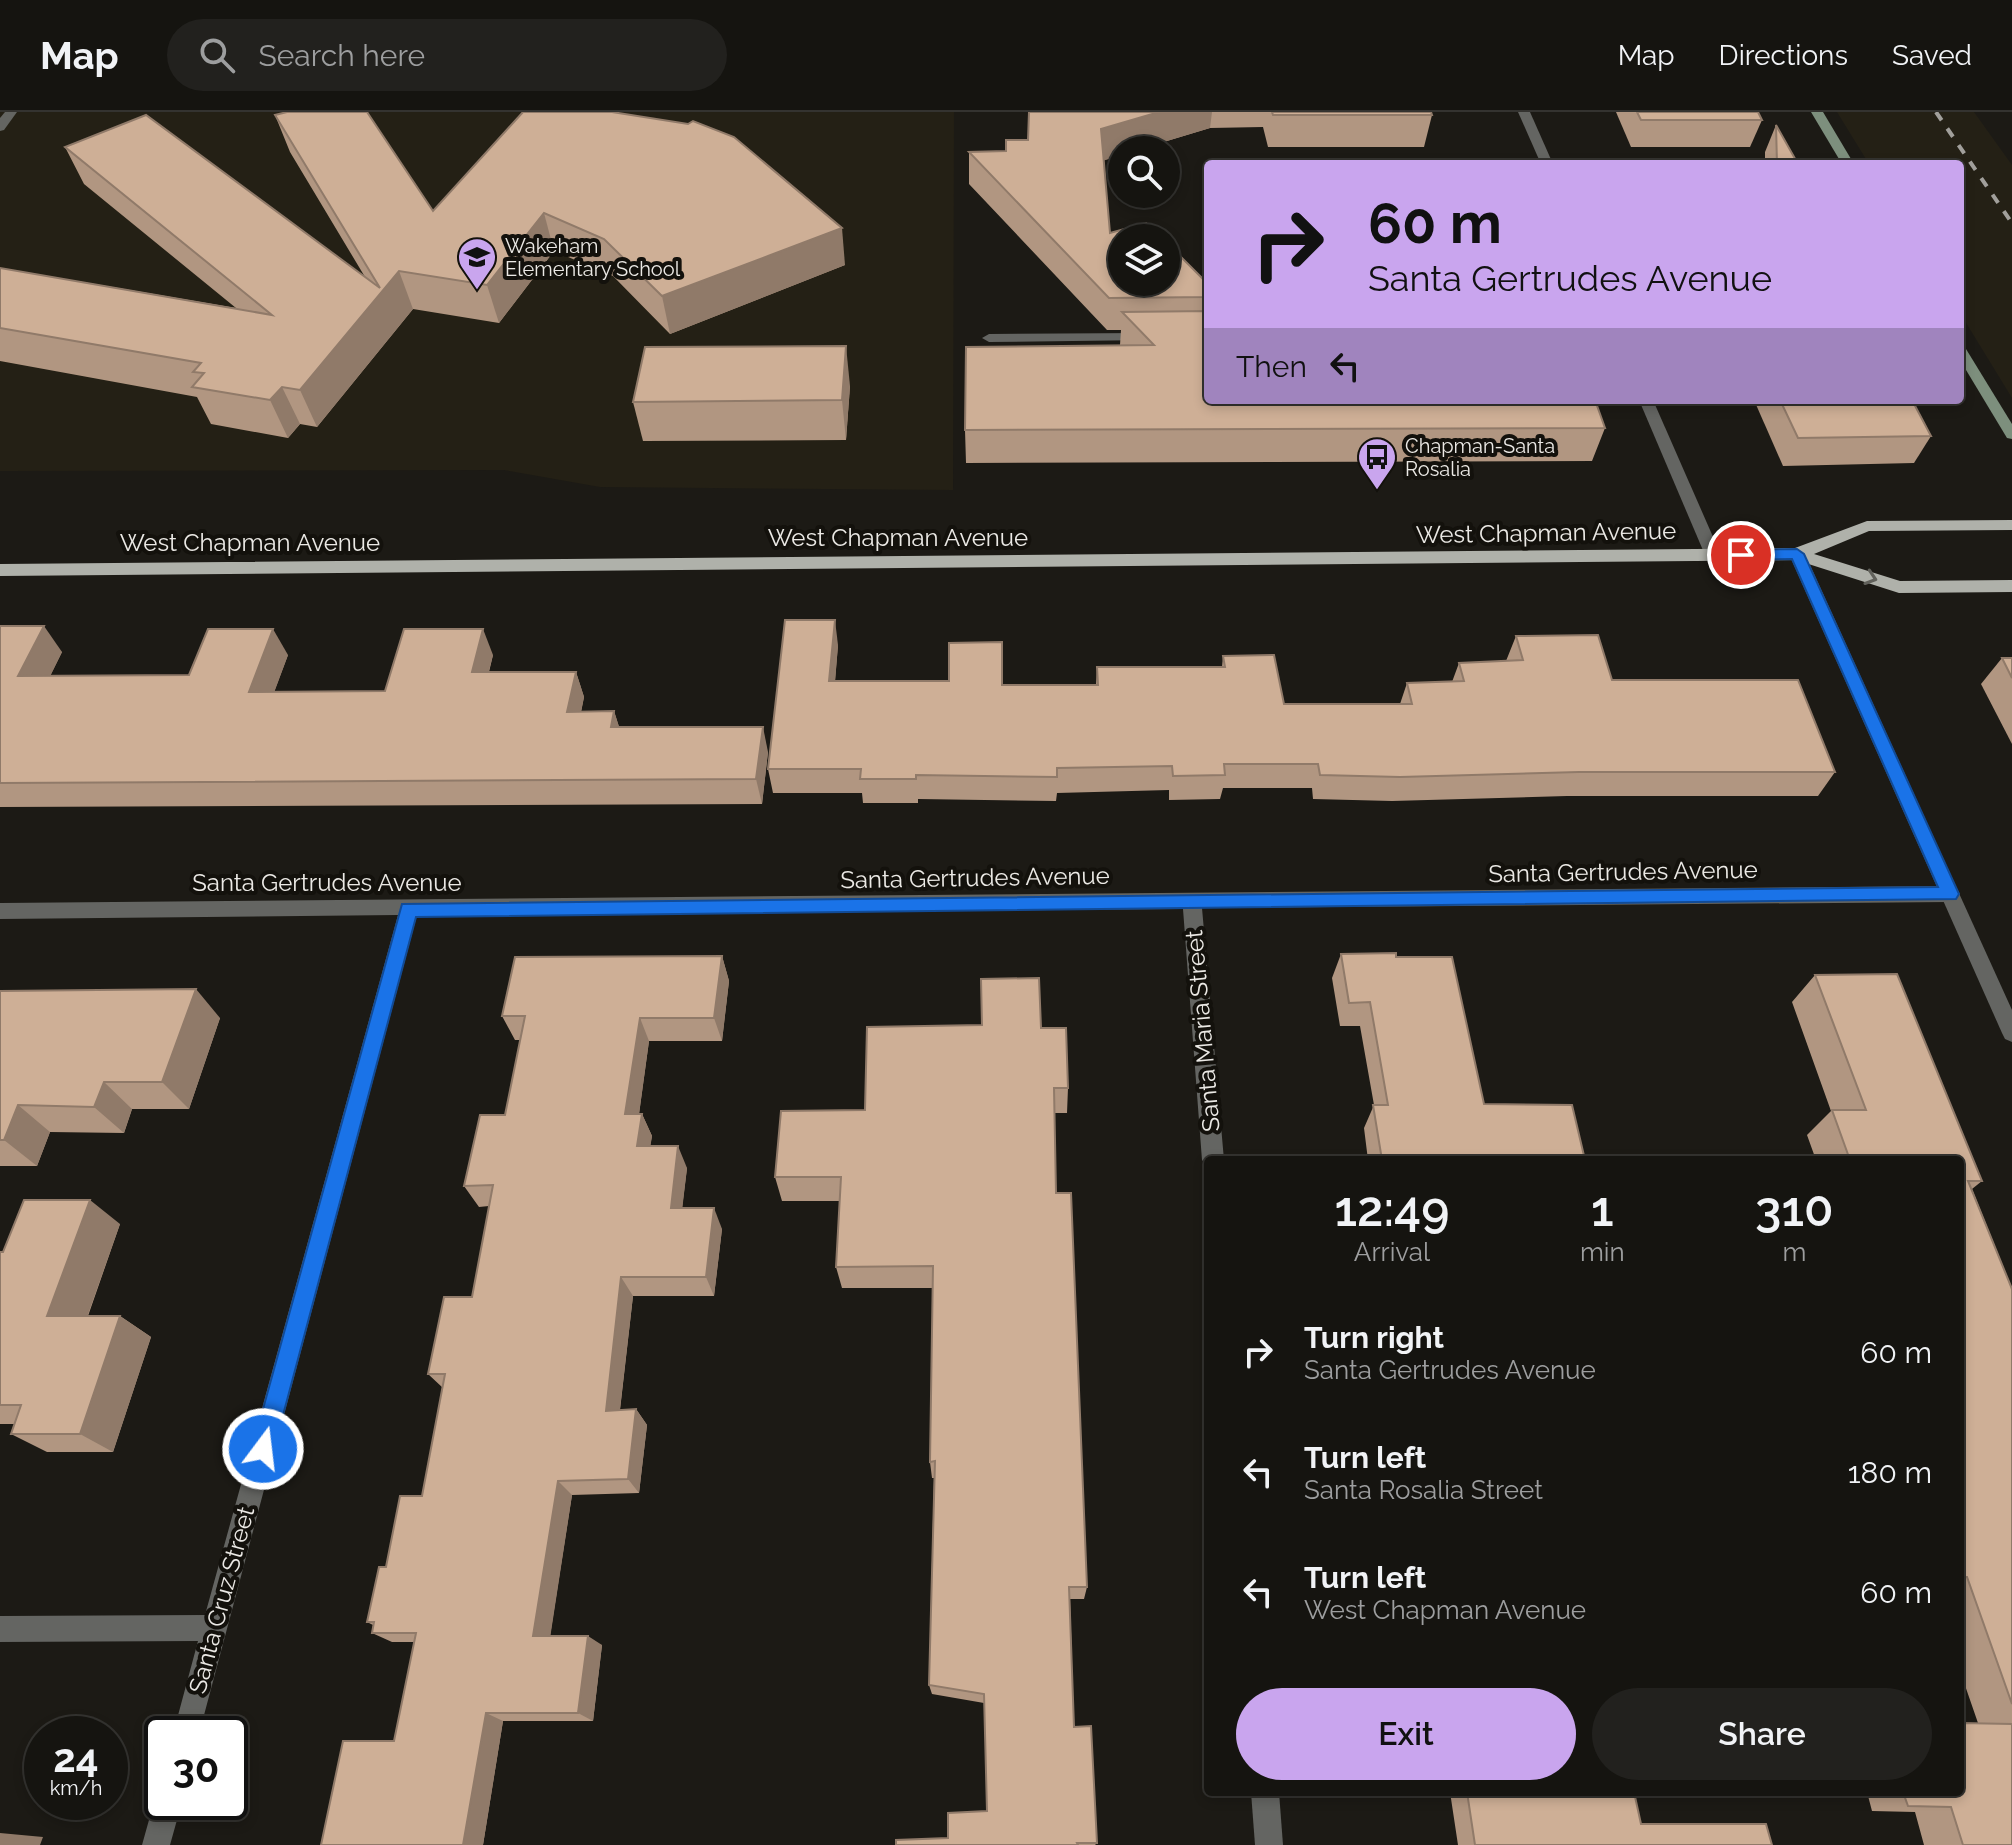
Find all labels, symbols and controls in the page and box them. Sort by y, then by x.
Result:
search box [167,19,727,91]
text: Map [40,33,119,78]
icon: search [195,33,239,77]
text: Search here [259,38,425,73]
text: Map [1618,39,1675,72]
text: Directions [1719,39,1848,72]
text: Saved [1892,39,1972,72]
map controls [1108,136,1180,296]
button: search [1108,136,1180,208]
text: 60 m [1368,190,1502,256]
icon: right [1236,192,1340,296]
button: layers [1108,224,1180,296]
place label: Wakeham Elementary School [505,234,681,281]
school or university icon: Wakeham Elementary School [456,236,498,291]
text: Santa Gertrudes Avenue [1368,257,1772,299]
icon: left [1323,344,1367,388]
text: Then [1236,349,1307,384]
place label: Chapman-Santa Rosalia [1405,434,1555,481]
bus stop icon: Chapman-Santa Rosalia [1356,436,1398,491]
street label: West Chapman Avenue [1416,516,1676,549]
pin [1707,521,1775,589]
street label: West Chapman Avenue [768,523,1028,552]
street label: West Chapman Avenue [120,528,380,557]
icon: arrive [1719,533,1763,577]
one-way arrow [1864,569,1877,585]
street label: Santa Gertrudes Avenue [1488,855,1758,888]
street label: Santa Gertrudes Avenue [840,861,1110,894]
street label: Santa Gertrudes Avenue [192,868,462,897]
street label: Santa Maria Street [1179,929,1226,1133]
text: 12:49 [1334,1181,1449,1237]
text: 1 [1591,1181,1614,1237]
text: 310 [1755,1181,1834,1237]
text: Arrival [1354,1237,1430,1267]
text: min [1580,1237,1625,1267]
text: m [1782,1237,1806,1267]
text: Turn right [1304,1320,1444,1355]
icon: right [1236,1330,1280,1374]
text: 60 m [1860,1335,1932,1370]
text: Santa Gertrudes Avenue [1304,1355,1596,1385]
position arrow [221,1407,305,1491]
text: Turn left [1304,1440,1426,1475]
icon: left [1236,1450,1280,1494]
text: 180 m [1848,1455,1932,1490]
text: Santa Rosalia Street [1304,1475,1543,1505]
street label: Santa Cruz Street [183,1503,260,1697]
text: Turn left [1304,1560,1426,1595]
icon: left [1236,1570,1280,1614]
text: 60 m [1860,1575,1932,1610]
text: West Chapman Avenue [1304,1595,1586,1625]
button: Exit [1236,1688,1576,1780]
button: Share [1592,1688,1932,1780]
speed limit sign: 30 [144,1716,248,1820]
text: 24 [53,1734,99,1781]
text: km/h [50,1776,102,1800]

